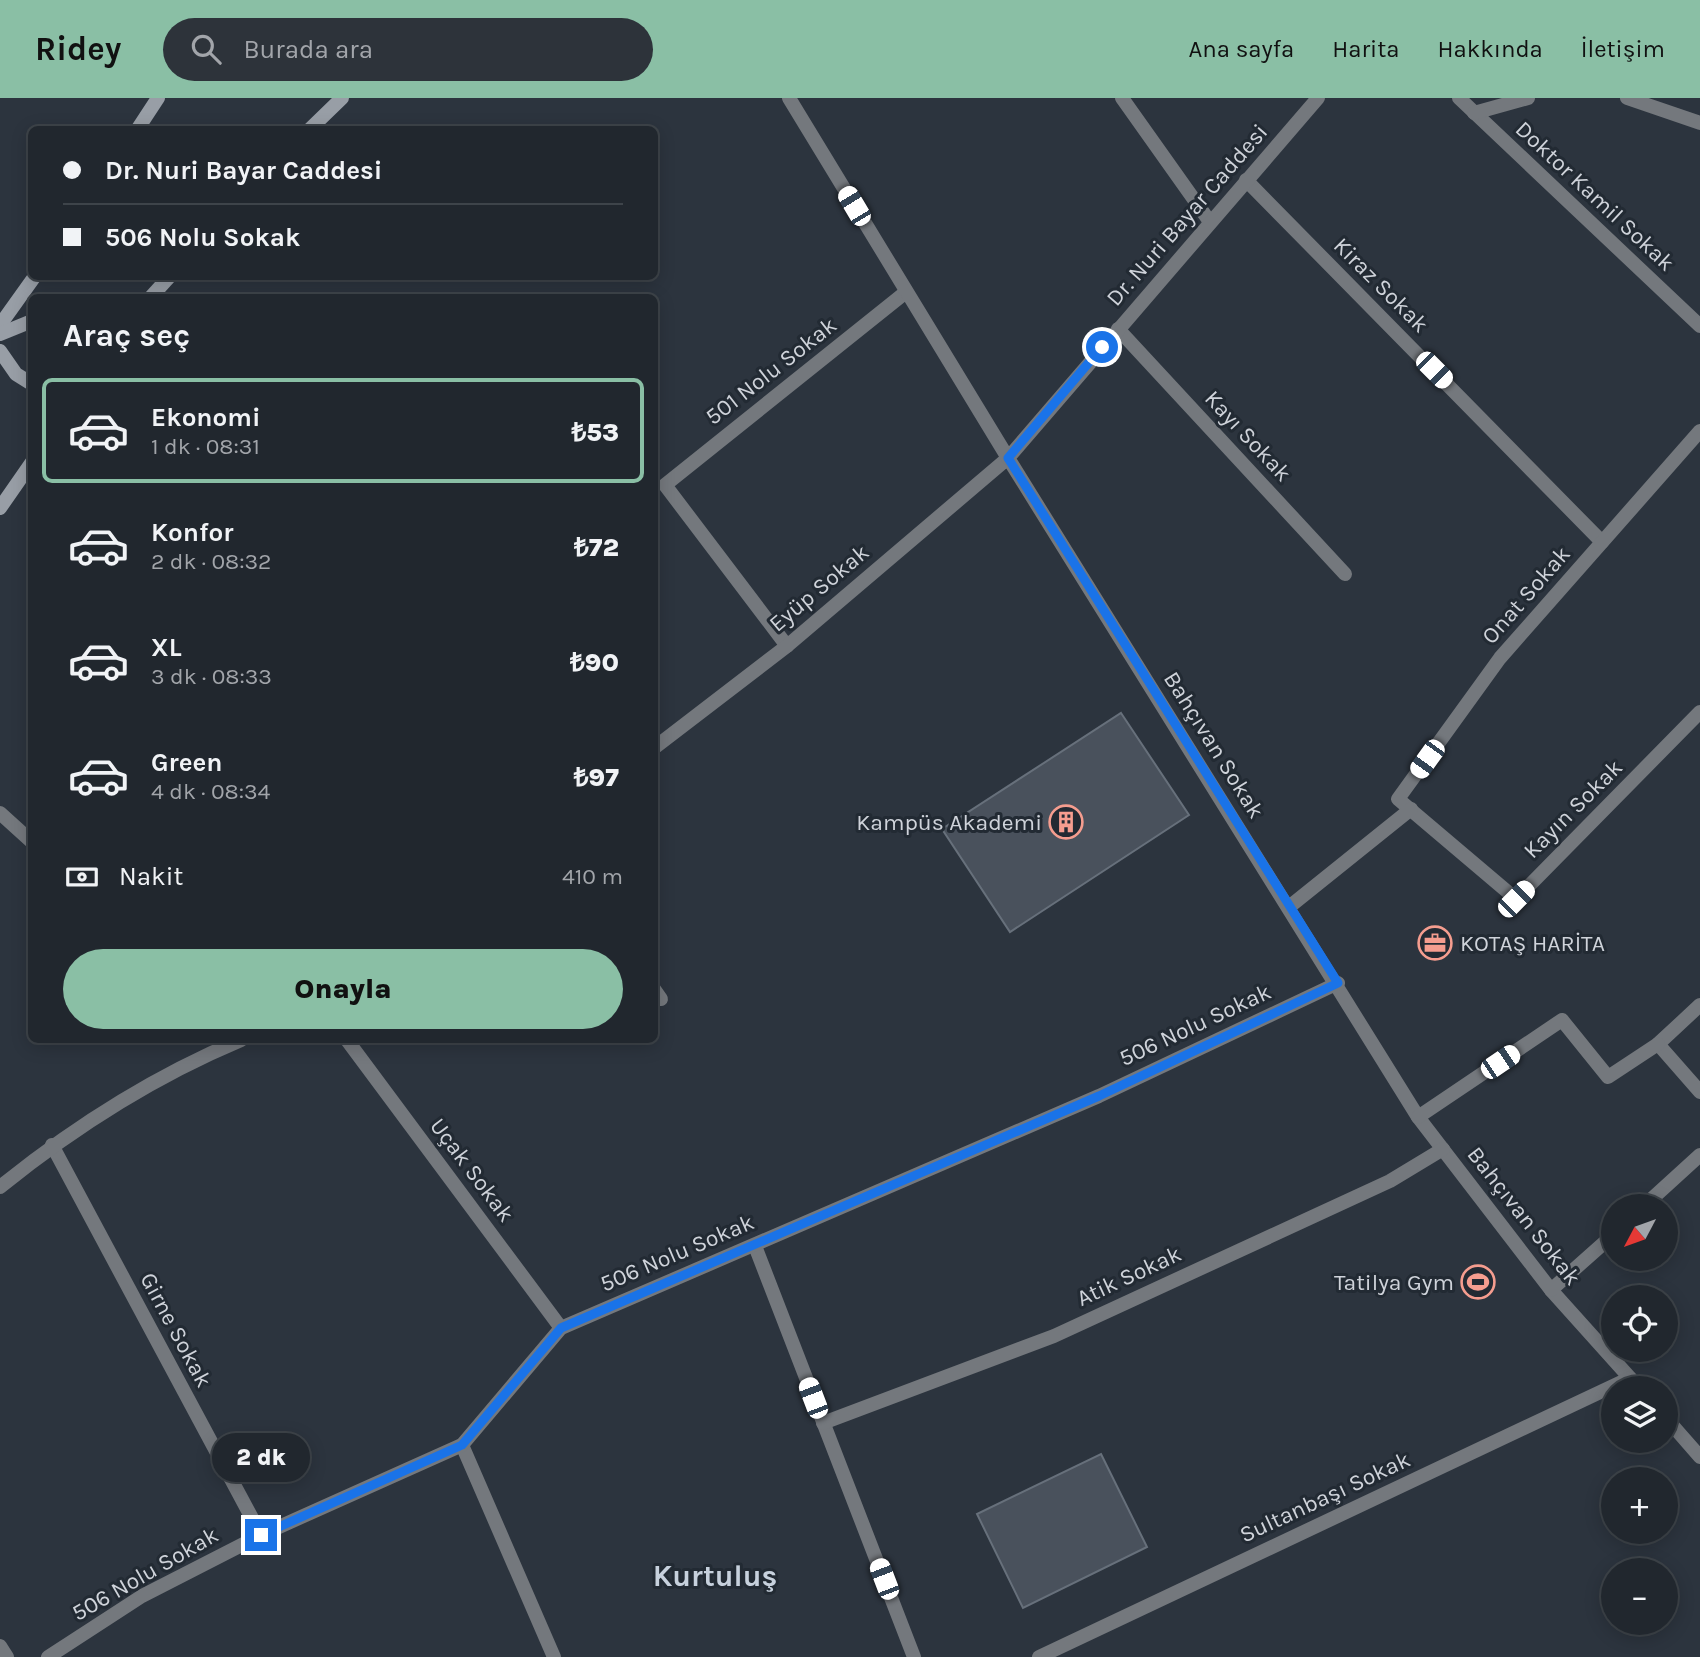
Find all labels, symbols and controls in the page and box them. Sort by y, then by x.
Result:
search box [163,18,653,81]
text: Ridey [35,30,121,68]
icon: search [187,30,225,68]
text: Burada ara [243,34,373,65]
text: Ana sayfa [1189,35,1294,63]
text: Harita [1332,35,1399,63]
text: Hakkında [1437,35,1543,63]
text: İletişim [1581,35,1665,63]
street label: Doktor Kamil Sokak [1510,115,1680,277]
street label: Dr. Nuri Bayar Caddesi [1101,119,1273,311]
text: Dr. Nuri Bayar Caddesi [105,155,382,186]
car [835,183,874,229]
text: 506 Nolu Sokak [105,222,300,253]
street label: Kiraz Sokak [1328,232,1434,338]
street label: 501 Nolu Sokak [700,311,842,431]
text: Araç seç [63,317,190,354]
route start [1086,331,1118,363]
car [1412,348,1457,392]
street label: Kayı Sokak [1199,385,1297,487]
icon: car [67,399,130,462]
text: Ekonomi [151,402,260,433]
text: ₺53 [571,417,619,448]
text: 1 dk · 08:31 [151,433,260,460]
icon: car [67,514,130,577]
text: Konfor [151,517,233,548]
text: ₺72 [574,532,619,563]
street label: Eyüp Sokak [764,539,874,637]
street label: Onat Sokak [1476,541,1576,649]
text: 2 dk · 08:32 [151,548,271,575]
icon: car [67,629,130,692]
text: XL [151,632,182,663]
text: ₺90 [570,647,619,678]
text: 3 dk · 08:33 [151,663,272,690]
street label: Bahçıvan Sokak [1158,667,1270,823]
car [1407,736,1448,782]
icon: car [67,744,130,807]
text: Green [151,747,223,778]
street label: Kayın Sokak [1518,754,1628,864]
text: ₺97 [574,762,619,793]
text: 4 dk · 08:34 [151,778,270,805]
building icon: Kampüs Akademi [1047,803,1085,841]
place label: Kampüs Akademi [856,809,1042,836]
icon: cash [63,858,101,896]
text: Nakit [119,861,183,892]
text: 410 m [562,863,623,890]
car [1494,877,1539,921]
office icon: KOTAŞ HARİTA [1416,924,1454,962]
place label: KOTAŞ HARİTA [1460,930,1605,957]
button: Onayla [63,949,623,1029]
street label: 506 Nolu Sokak [1115,978,1275,1072]
car [1477,1042,1524,1082]
street label: Uçak Sokak [424,1113,520,1227]
street label: Bahçıvan Sokak [1462,1141,1586,1291]
north arrow [1601,1194,1678,1270]
map controls [1601,1194,1678,1635]
street label: 506 Nolu Sokak [596,1208,758,1298]
street label: Atik Sokak [1072,1240,1186,1312]
sports icon: Tatilya Gym [1459,1263,1497,1301]
street label: Girne Sokak [134,1268,218,1392]
place label: Tatilya Gym [1334,1269,1454,1296]
button: locate [1601,1285,1678,1362]
car [796,1375,831,1421]
button: layers [1601,1376,1678,1453]
callout: 2 dk [212,1434,310,1482]
text: 2 dk [236,1444,286,1471]
street label: Sultanbaşı Sokak [1235,1446,1415,1548]
button: + [1601,1467,1678,1544]
route end [245,1519,277,1551]
street label: 506 Nolu Sokak [67,1521,223,1627]
car [867,1556,902,1602]
district label: Kurtuluş [653,1558,777,1594]
button: − [1601,1558,1678,1635]

